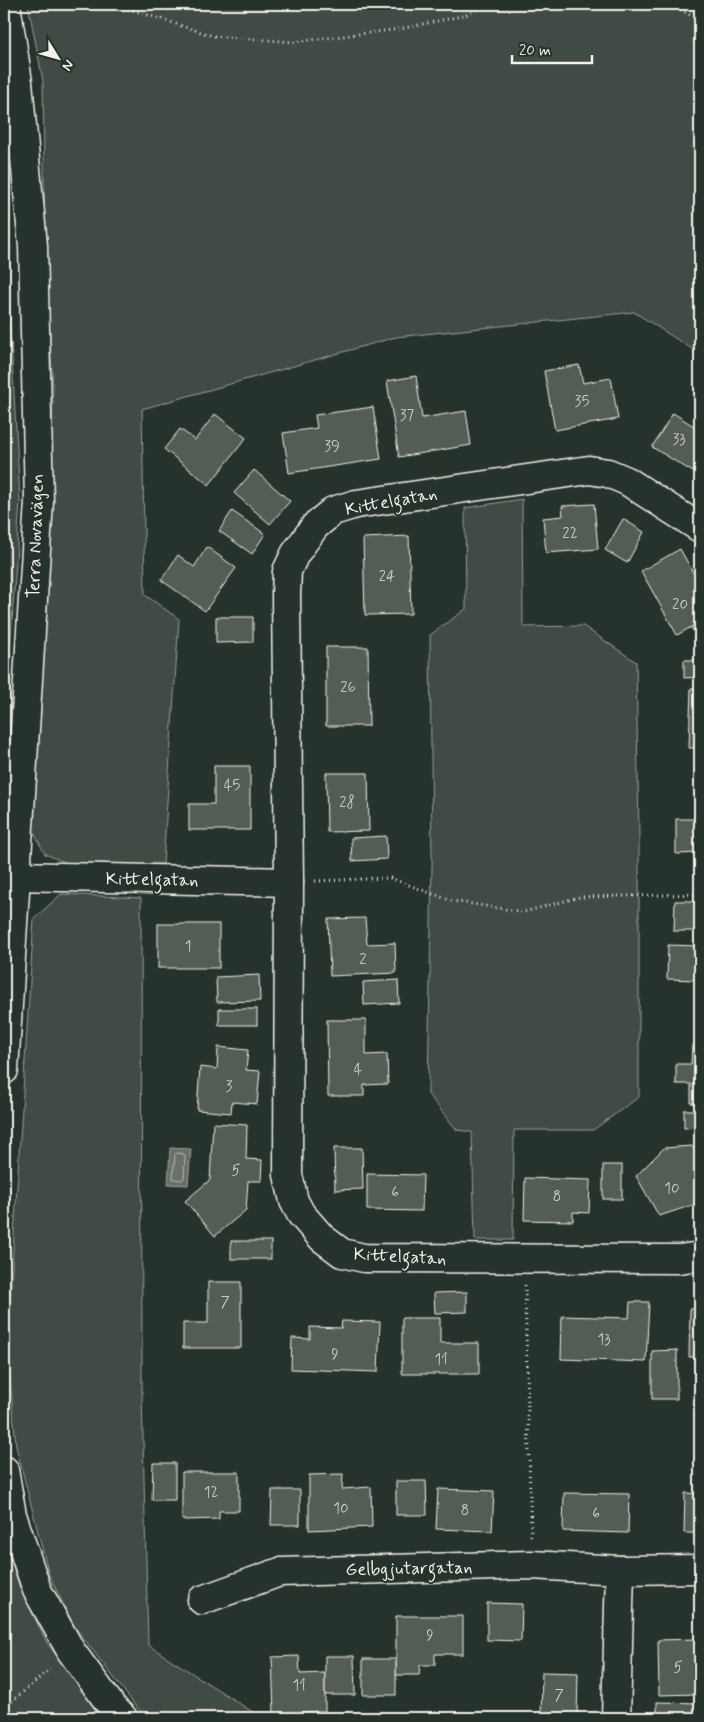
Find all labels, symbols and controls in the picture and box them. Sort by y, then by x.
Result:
north arrow [32,32,82,82]
scale bar [512,32,592,64]
text: 20 m [519,41,551,61]
text: N [58,56,78,74]
house number: 35 [575,392,589,412]
house number: 37 [400,406,415,426]
house number: 33 [672,430,686,450]
house number: 39 [324,437,340,457]
street label: Terra Novavägen [22,473,50,599]
street label: Kittelgatan [343,482,439,524]
house number: 22 [562,524,578,544]
house number: 24 [379,567,395,587]
house number: 20 [672,595,688,615]
house number: 26 [340,678,356,698]
house number: 45 [224,776,240,796]
house number: 28 [339,793,355,813]
street label: Kittelgatan [105,867,199,895]
house number: 1 [185,937,191,957]
house number: 2 [359,950,367,970]
house number: 4 [354,1060,363,1080]
house number: 3 [226,1077,233,1097]
house number: 5 [231,1161,241,1181]
house number: 10 [664,1179,680,1199]
house number: 6 [391,1183,399,1203]
house number: 8 [553,1187,561,1207]
street label: Kittelgatan [353,1243,447,1273]
house number: 7 [220,1293,230,1313]
house number: 13 [597,1330,611,1350]
house number: 9 [331,1345,339,1365]
house number: 11 [434,1350,448,1370]
house number: 12 [204,1483,218,1503]
house number: 10 [333,1499,349,1519]
house number: 8 [461,1501,469,1521]
house number: 6 [592,1504,600,1524]
street label: Gelbgjutargatan [345,1556,473,1584]
house number: 9 [426,1626,434,1646]
house number: 5 [673,1658,683,1678]
house number: 11 [292,1676,306,1696]
house number: 7 [554,1686,564,1706]

